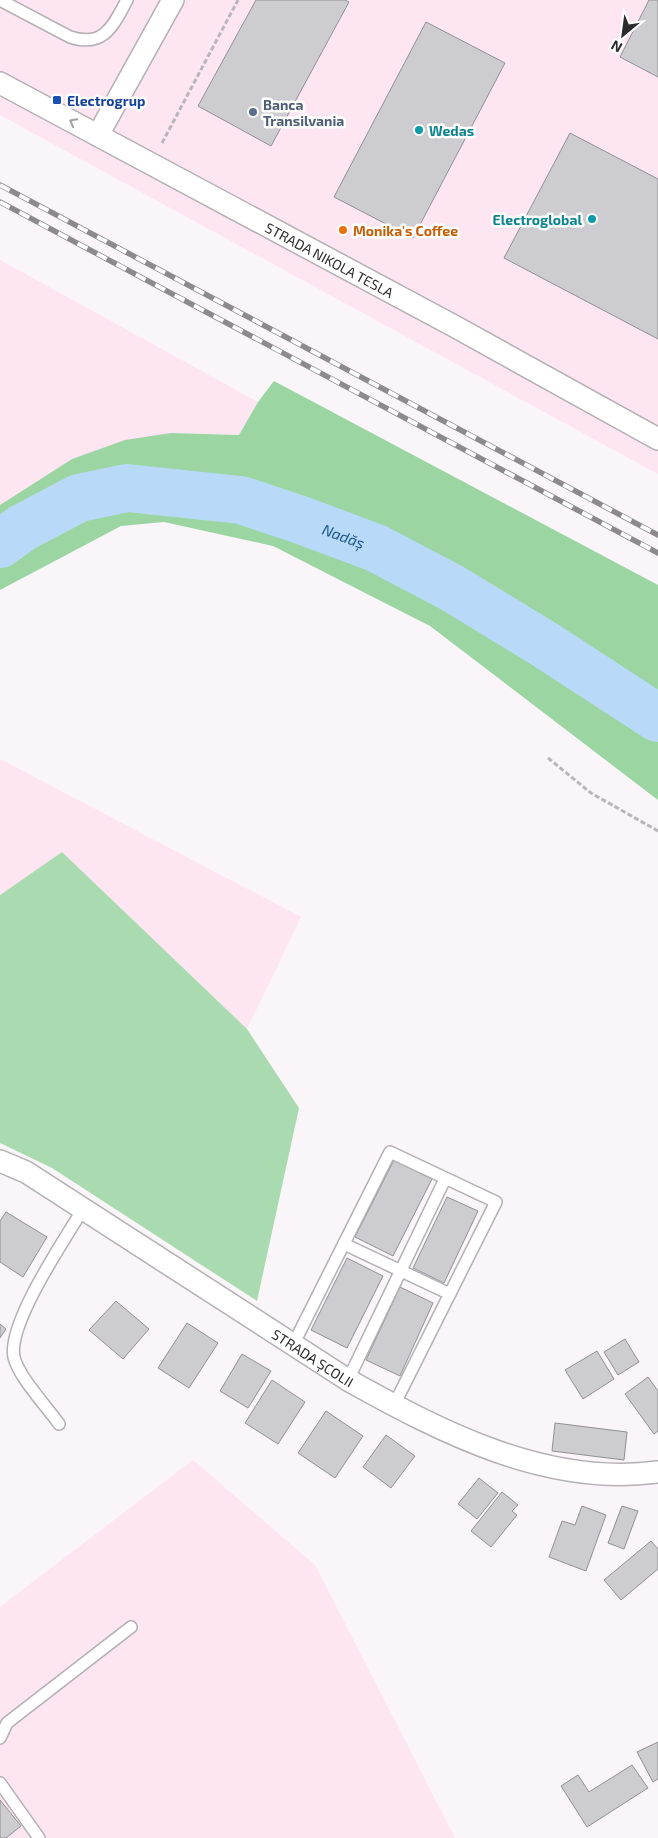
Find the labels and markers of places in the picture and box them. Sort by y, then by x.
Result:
place label: Electrogrup [67,92,145,109]
marker: Electrogrup [51,94,63,106]
place label: Banca Transilvania [263,96,344,129]
marker: Banca Transilvania [247,106,259,118]
place label: Wedas [429,122,474,139]
marker: Wedas [413,124,425,136]
place label: Electroglobal [493,211,582,228]
marker: Electroglobal [586,213,598,225]
place label: Monika's Coffee [353,222,458,239]
marker: Monika's Coffee [337,224,349,236]

